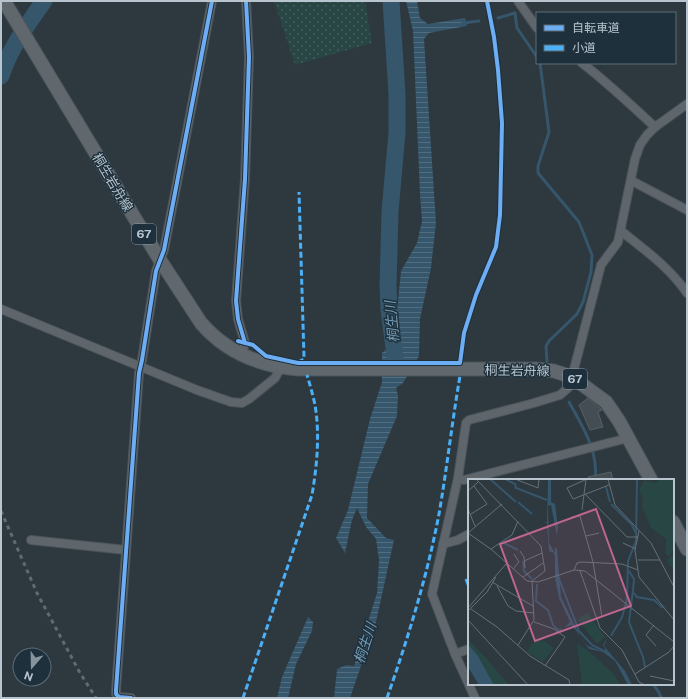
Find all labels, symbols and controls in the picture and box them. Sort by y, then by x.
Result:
legend [536,12,676,64]
text: 自転車道 [572,21,620,35]
text: 小道 [572,41,596,55]
street label: 桐生岩舟線 [89,151,136,214]
road number: 67 [132,224,156,244]
water label: 桐生川 [382,298,402,344]
street label: 桐生岩舟線 [484,362,550,379]
road number: 67 [563,369,587,389]
inset map [468,479,674,685]
water label: 桐生川 [351,619,380,665]
north arrow [12,647,52,687]
text: N [22,669,35,684]

